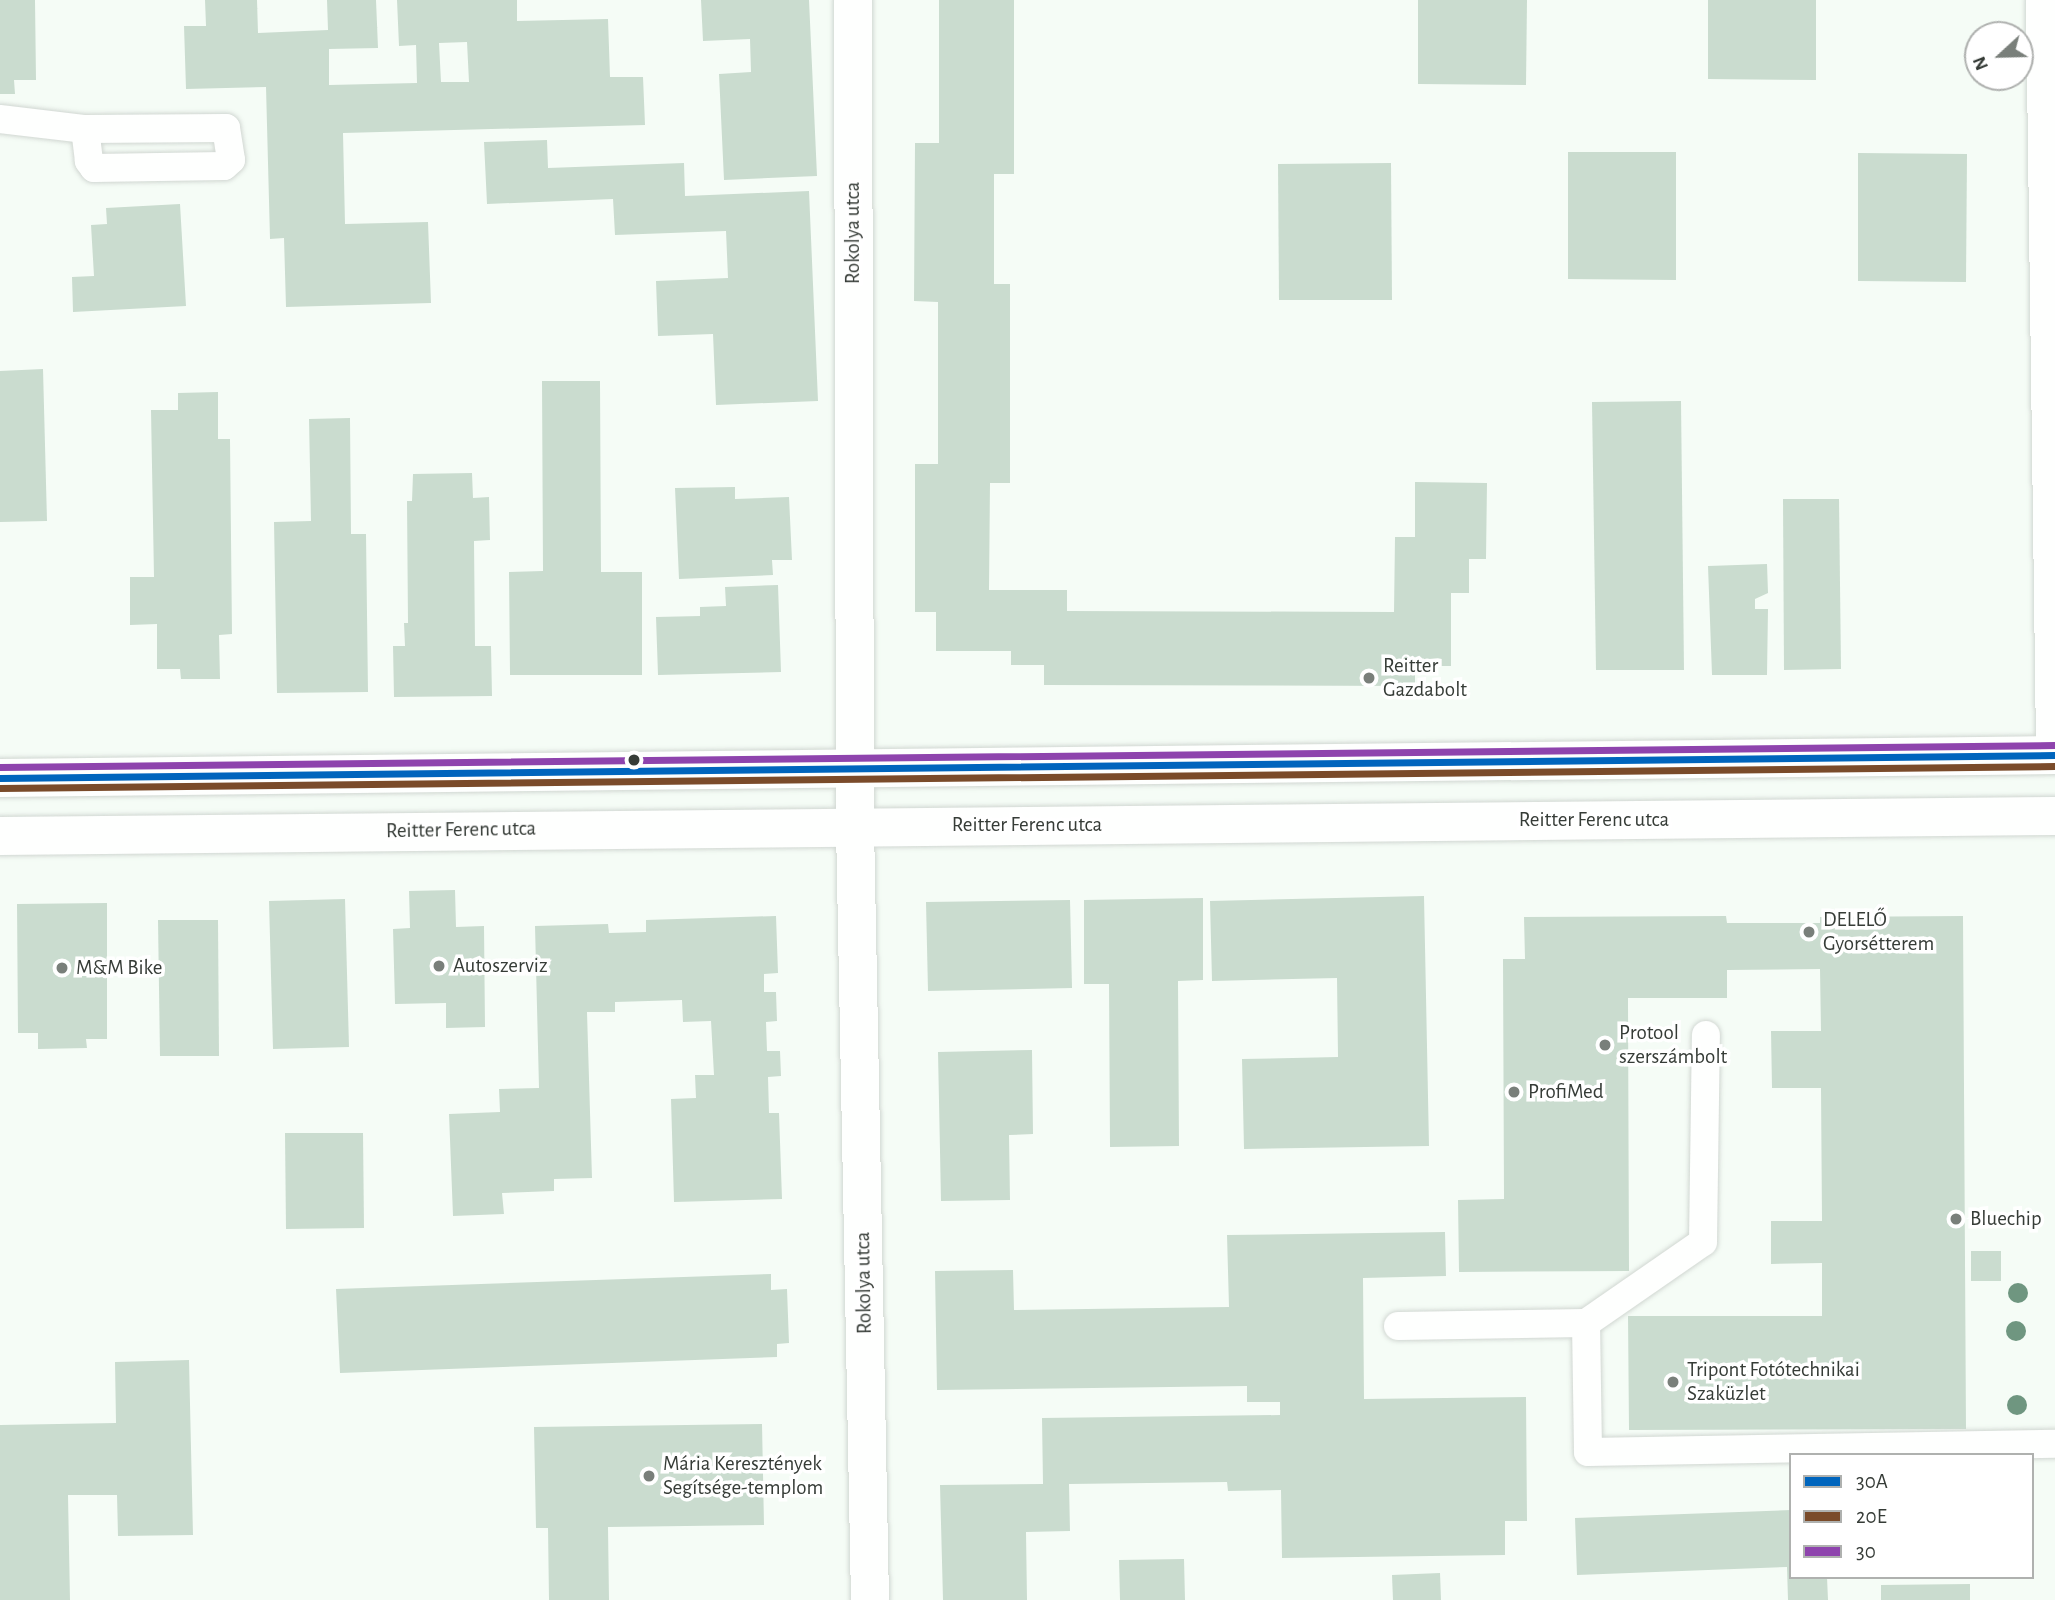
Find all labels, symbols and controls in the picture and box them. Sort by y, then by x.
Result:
north arrow [1964,21,2034,91]
text: N [1970,54,1992,73]
street label: Rokolya utca [840,182,866,284]
place label: Reitter Gazdabolt [1383,653,1467,703]
marker: Reitter Gazdabolt [1361,670,1377,686]
unlabelled marker [627,753,641,767]
street label: Reitter Ferenc utca [1519,807,1669,833]
street label: Reitter Ferenc utca [952,812,1102,838]
street label: Reitter Ferenc utca [386,816,536,844]
place label: DELELŐ Gyorsétterem [1823,907,1934,957]
marker: DELELŐ Gyorsétterem [1801,924,1817,940]
place label: Autoszerviz [453,953,548,979]
place label: M&M Bike [76,955,162,981]
marker: Autoszerviz [431,958,447,974]
marker: M&M Bike [54,960,70,976]
place label: Protool szerszámbolt [1619,1020,1727,1070]
marker: Protool szerszámbolt [1597,1037,1613,1053]
place label: ProfiMed [1528,1079,1604,1105]
marker: ProfiMed [1506,1084,1522,1100]
place label: Bluechip [1970,1206,2042,1232]
marker: Bluechip [1948,1211,1964,1227]
street label: Rokolya utca [851,1232,877,1334]
place label: Tripont Fotótechnikai Szaküzlet [1687,1357,1860,1407]
marker: Tripont Fotótechnikai Szaküzlet [1665,1374,1681,1390]
place label: Mária Keresztények Segítsége-templom [663,1451,823,1501]
legend [1789,1453,2034,1579]
marker: Mária Keresztények Segítsége-templom [641,1468,657,1484]
text: 30A [1856,1471,1888,1492]
text: 20E [1856,1506,1887,1527]
text: 30 [1856,1541,1876,1562]

